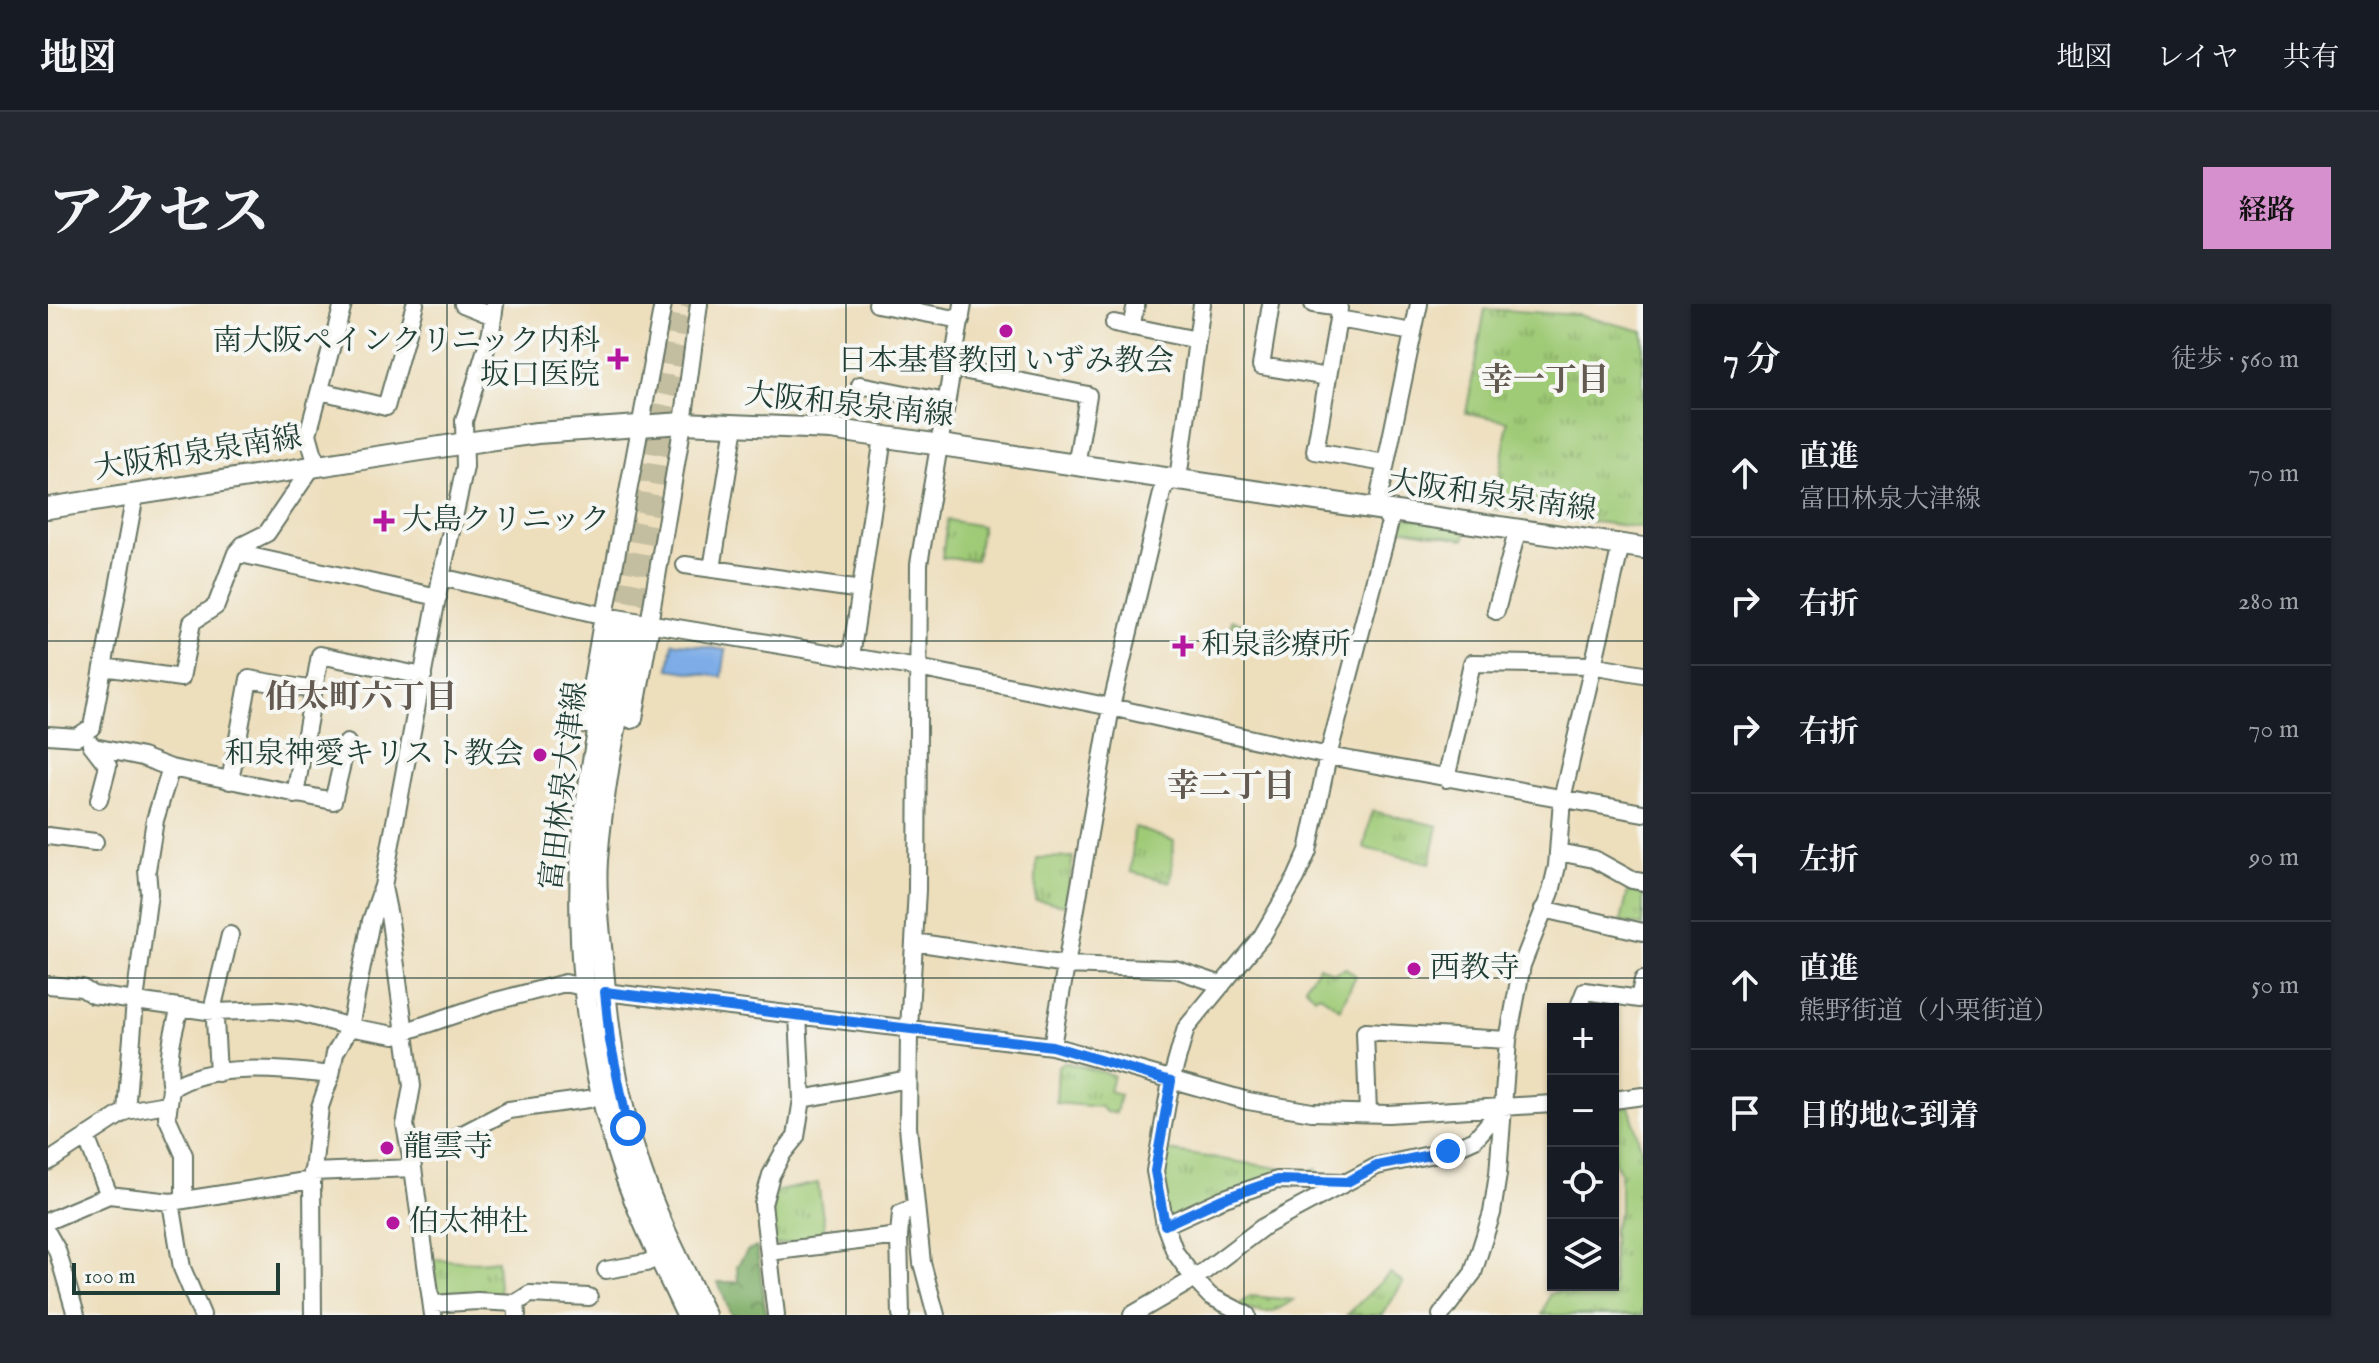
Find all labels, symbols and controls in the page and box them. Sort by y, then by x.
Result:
text: 地図 [40,36,116,84]
text: 地図 [2056,41,2112,76]
text: レイヤ [2156,41,2239,76]
text: 共有 [2283,41,2339,76]
button: 経路 [2203,167,2331,249]
text: アクセス [48,179,270,250]
marker: 日本基督教団 いずみ教会 [997,322,1015,340]
place label: 南大阪ペインクリニック内科 坂口医院 [212,323,600,395]
text: 7 分 [1723,339,1780,382]
place label: 日本基督教団 いずみ教会 [838,343,1174,381]
text: 徒歩 · 560 m [2171,343,2299,376]
marker: 南大阪ペインクリニック内科 坂口医院 [607,348,629,370]
district label: 幸一丁目 [1481,361,1609,402]
street label: 大阪和泉泉南線 [743,376,955,436]
street label: 大阪和泉泉南線 [91,419,305,489]
text: 直進 [1799,439,1859,477]
icon: ahead [1723,451,1767,495]
text: 70 m [2248,457,2299,490]
street label: 大阪和泉泉南線 [1385,464,1599,530]
text: 富田林泉大津線 [1799,483,1981,516]
place label: 大島クリニック [402,502,610,540]
marker: 大島クリニック [373,510,395,532]
icon: right [1723,579,1767,623]
text: 280 m [2238,585,2299,618]
text: 右折 [1799,586,1859,624]
place label: 和泉診療所 [1201,627,1351,665]
marker: 和泉診療所 [1172,635,1194,657]
district label: 伯太町六丁目 [265,678,457,719]
street label: 富田林泉大津線 [533,679,597,893]
icon: right [1723,707,1767,751]
text: 70 m [2248,713,2299,746]
text: 右折 [1799,714,1859,752]
place label: 和泉神愛キリスト教会 [225,736,524,774]
marker: 和泉神愛キリスト教会 [531,746,549,764]
district label: 幸二丁目 [1167,767,1295,808]
icon: left [1723,835,1767,879]
text: 90 m [2249,841,2299,874]
text: 左折 [1799,842,1859,880]
place label: 西教寺 [1430,950,1520,988]
text: 直進 [1799,951,1859,989]
marker: 西教寺 [1405,960,1423,978]
icon: ahead [1723,963,1767,1007]
text: 50 m [2251,969,2299,1002]
text: 熊野街道（小栗街道） [1799,995,2059,1028]
map controls [1547,1003,1619,1291]
button: + [1547,1003,1619,1075]
button: − [1547,1075,1619,1147]
icon: arrive [1723,1091,1767,1135]
text: 目的地に到着 [1799,1098,1979,1136]
route start [610,1110,646,1146]
place label: 龍雲寺 [403,1129,493,1167]
route end [1430,1133,1466,1169]
marker: 龍雲寺 [378,1139,396,1157]
button: locate [1547,1147,1619,1219]
place label: 伯太神社 [409,1204,529,1242]
marker: 伯太神社 [384,1214,402,1232]
button: layers [1547,1219,1619,1291]
scale bar [72,1259,280,1295]
text: 100 m [84,1263,136,1291]

